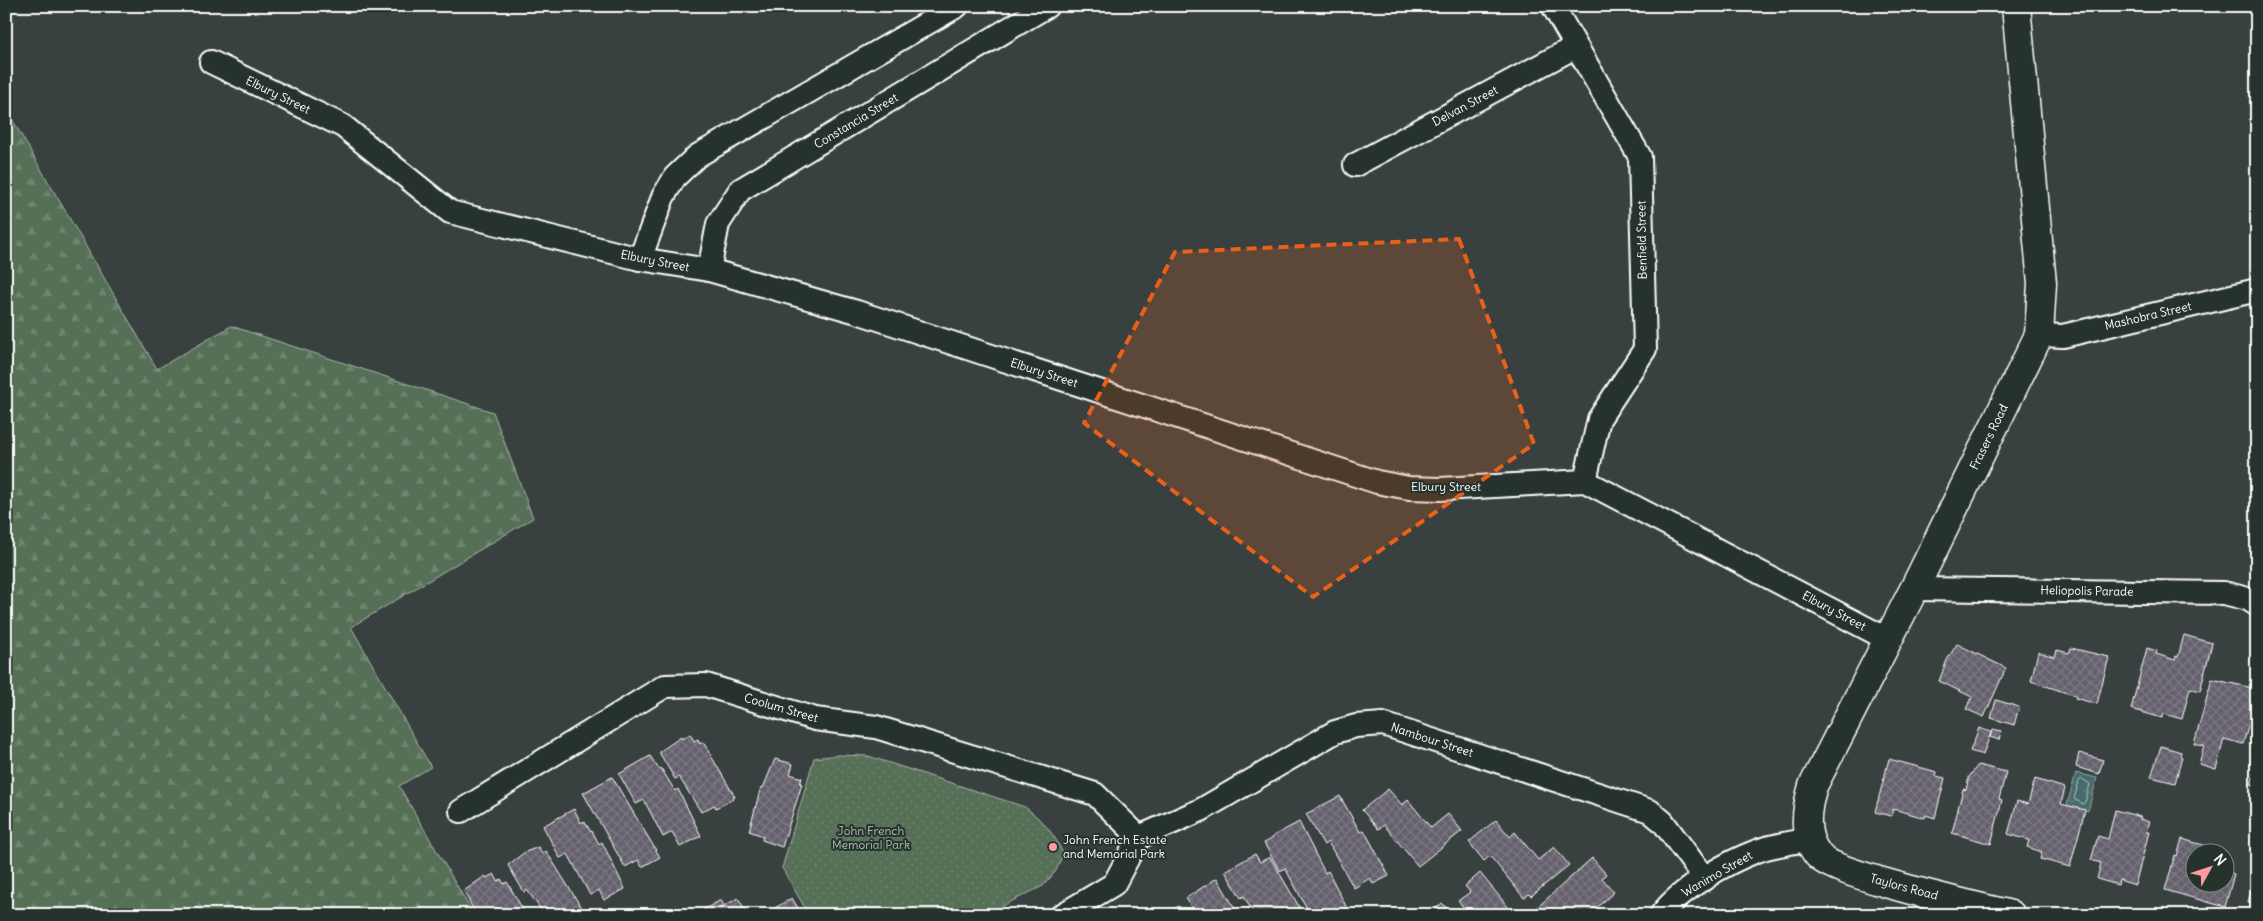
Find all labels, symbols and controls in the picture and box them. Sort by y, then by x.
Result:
street label: Elbury Street [243,72,313,117]
street label: Delvan Street [1429,82,1500,129]
street label: Constancia Street [811,90,900,152]
street label: Benfield Street [1633,200,1650,280]
street label: Elbury Street [619,246,691,275]
street label: Mashobra Street [2103,298,2193,333]
street label: Elbury Street [1009,355,1080,390]
street label: Frasers Road [1966,402,2011,472]
street label: Elbury Street [1411,479,1481,494]
street label: Heliopolis Parade [2040,582,2134,599]
street label: Elbury Street [1800,588,1869,634]
street label: Coolum Street [742,690,820,725]
street label: Nambour Street [1389,719,1475,760]
park label: John French Memorial Park [832,823,910,852]
place label: John French Estate and Memorial Park [1063,832,1166,861]
marker: John French Estate and Memorial Park [1047,841,1059,853]
north arrow [2186,844,2236,894]
street label: Wanimo Street [1679,847,1755,900]
text: N [2210,850,2230,869]
street label: Taylors Road [1868,870,1940,903]

